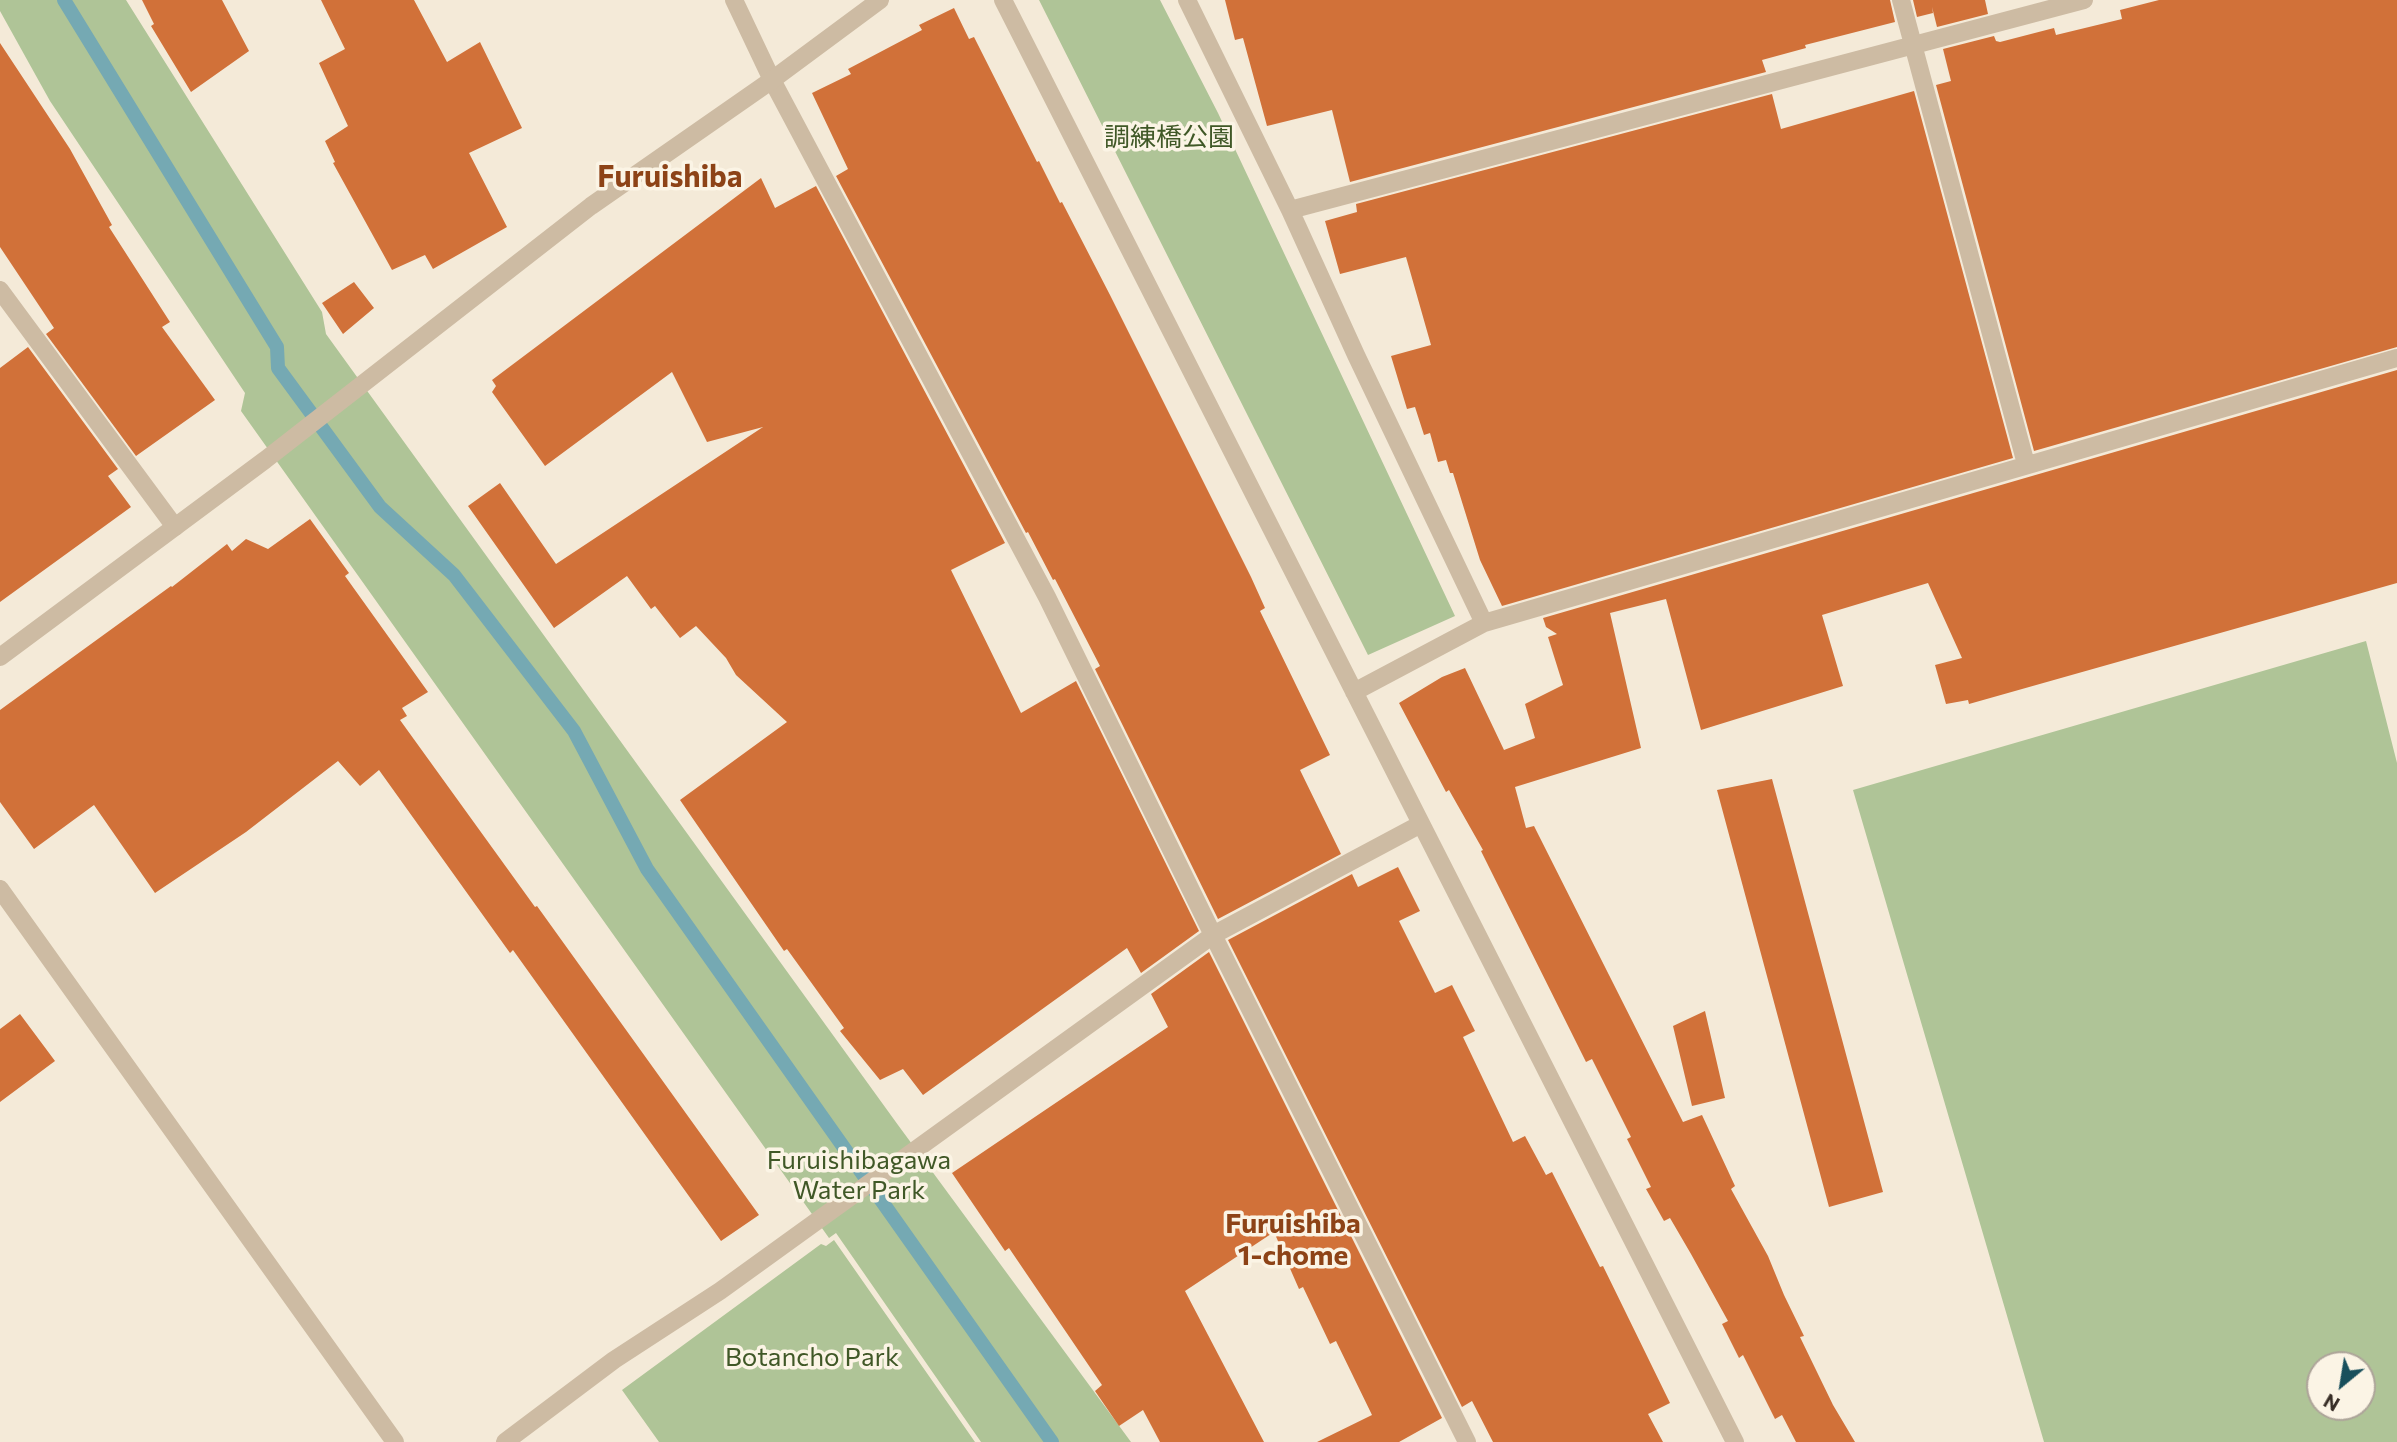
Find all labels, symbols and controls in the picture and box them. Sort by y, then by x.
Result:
park label: 調練橋公園 [1104,121,1234,153]
district label: Furuishiba [597,159,743,195]
park label: Furuishibagawa Water Park [767,1144,951,1206]
district label: Furuishiba 1-chome [1225,1207,1361,1273]
park label: Botancho Park [725,1341,899,1373]
north arrow [2306,1351,2376,1421]
text: N [2319,1389,2343,1416]

